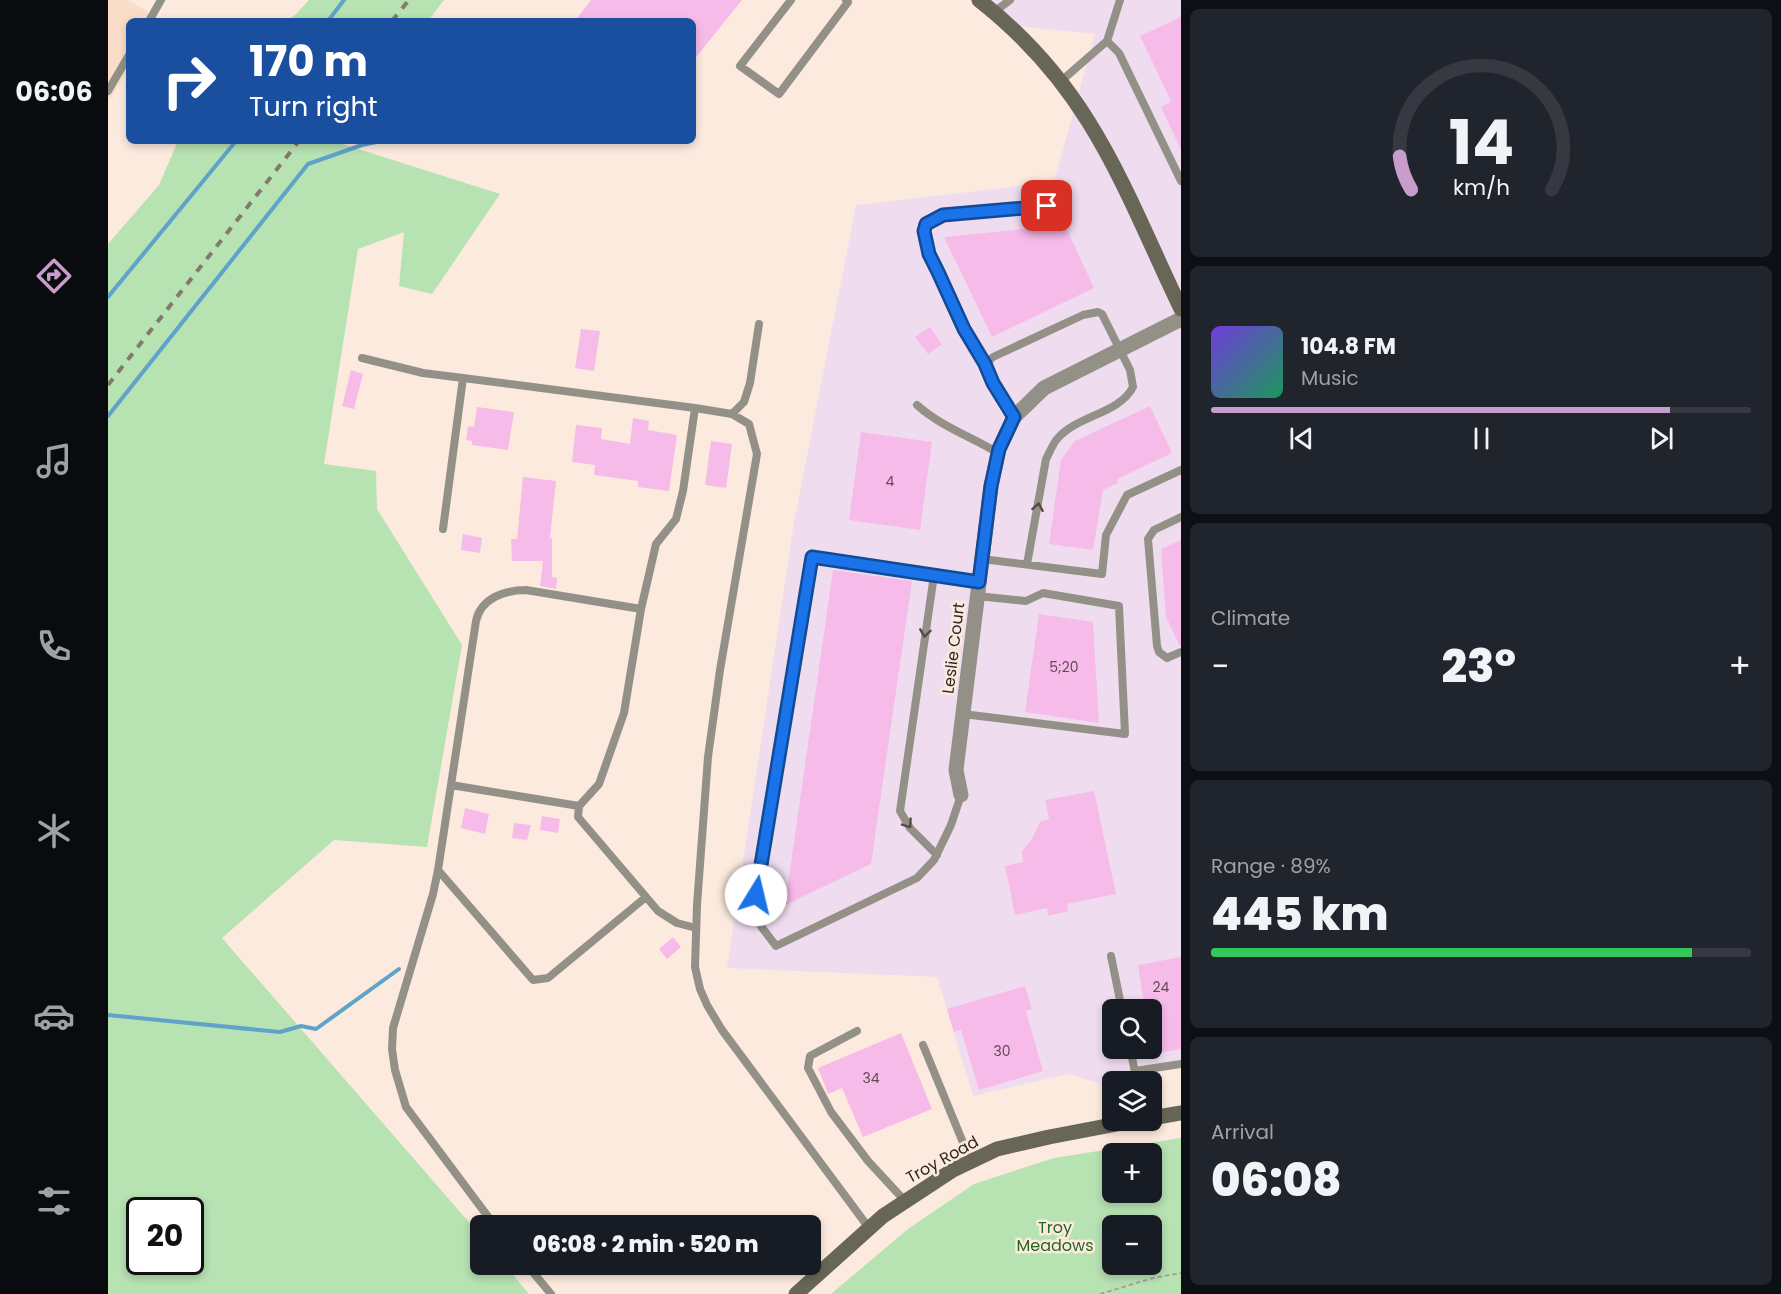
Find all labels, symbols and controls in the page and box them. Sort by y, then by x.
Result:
text: 170 m [249,32,368,91]
icon: right [150,42,228,120]
text: 06:06 [15,73,93,110]
text: Turn right [249,88,378,125]
text: 14 [1448,98,1514,186]
text: km/h [1452,172,1510,203]
pin [1021,180,1072,231]
icon: arrive [1030,189,1063,222]
icon: directions [33,255,75,297]
text: 104.8 FM [1301,331,1396,362]
text: Music [1301,364,1359,392]
icon: previous [1285,422,1318,455]
icon: pause [1465,422,1498,455]
icon: next [1645,422,1678,455]
icon: music [33,440,75,482]
house number: 4 [886,471,895,491]
one-way arrow [1031,502,1044,512]
street label: Leslie Court [936,601,971,695]
text: Climate [1211,604,1290,632]
icon: phone [33,625,75,667]
one-way arrow [920,628,932,637]
text: 23° [1441,635,1516,698]
text: − [1211,643,1229,690]
text: + [1728,643,1751,690]
house number: 5;20 [1049,657,1079,677]
icon: climate [33,810,75,852]
one-way arrow [901,817,912,828]
text: Range · 89% [1211,852,1331,880]
position arrow [724,863,788,927]
text: 445 km [1211,883,1388,946]
house number: 24 [1153,977,1170,997]
icon: car [33,995,75,1037]
map controls [1102,999,1162,1275]
button: search [1102,999,1162,1059]
house number: 30 [993,1041,1011,1061]
house number: 34 [862,1068,880,1088]
button: layers [1102,1071,1162,1131]
text: Arrival [1211,1118,1274,1146]
street label: Troy Road [902,1130,983,1189]
button: + [1102,1143,1162,1203]
text: 06:08 [1211,1149,1342,1212]
icon: filters [33,1180,75,1222]
speed limit sign: 20 [126,1197,204,1275]
button: − [1102,1215,1162,1275]
park label: Troy Meadows [1016,1216,1094,1257]
text: 06:08 · 2 min · 520 m [532,1229,759,1260]

